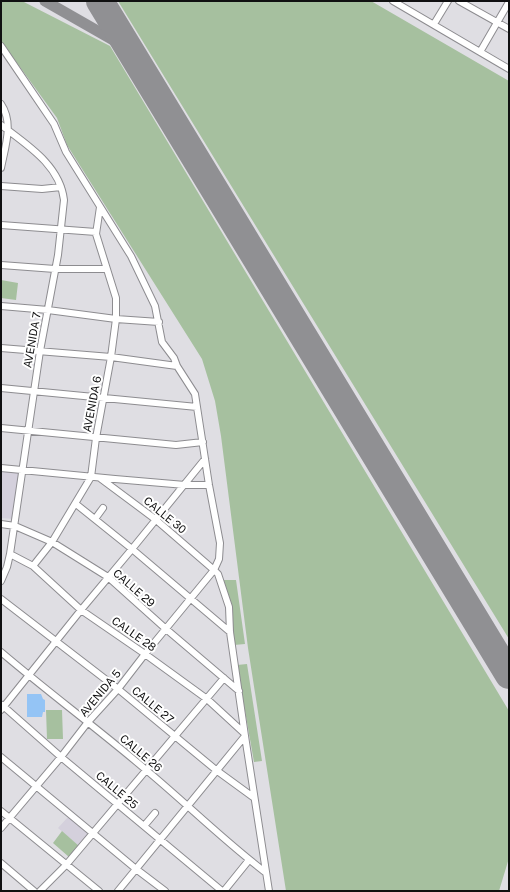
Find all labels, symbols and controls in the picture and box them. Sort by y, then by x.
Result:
street label: AVENIDA 7 [21,311,43,369]
street label: AVENIDA 6 [81,375,103,433]
street label: CALLE 30 [141,494,189,536]
street label: CALLE 29 [111,567,157,609]
street label: CALLE 28 [110,614,158,654]
street label: AVENIDA 5 [77,667,123,719]
street label: CALLE 27 [130,684,177,726]
street label: CALLE 26 [118,732,164,774]
street label: CALLE 25 [94,769,140,811]

